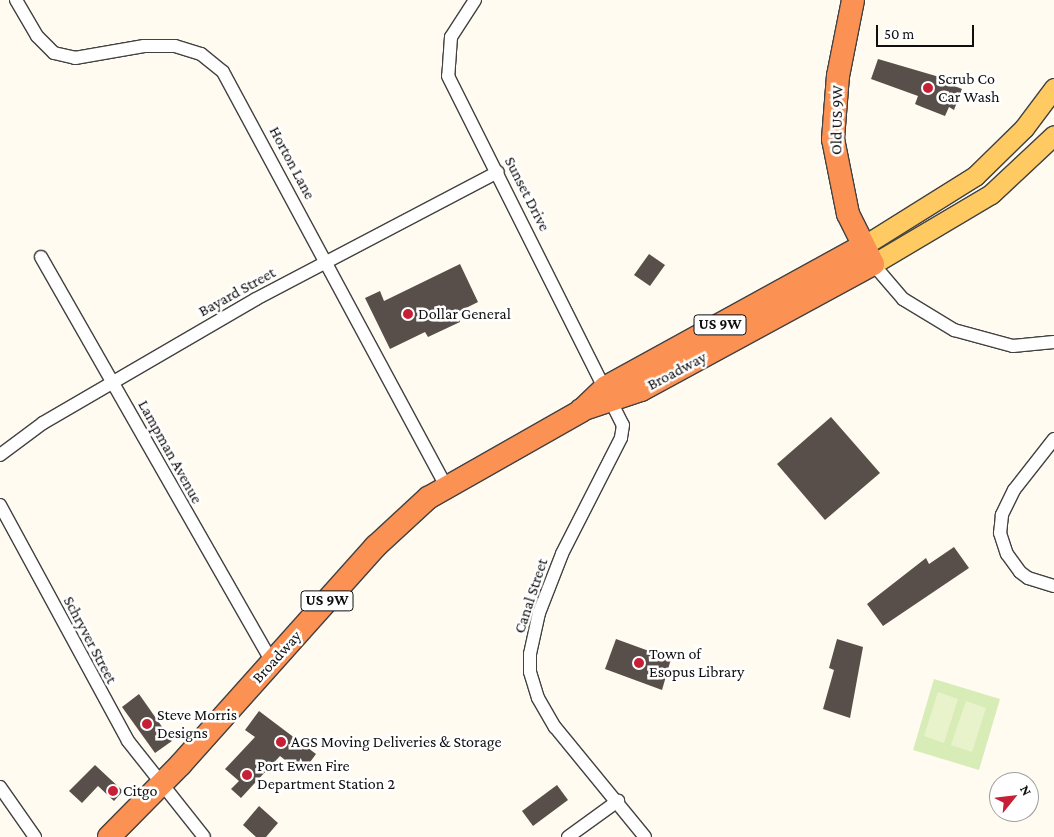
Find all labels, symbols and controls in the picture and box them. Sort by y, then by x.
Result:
scale bar [879,15,976,47]
text: 50 m [884,26,914,42]
place label: Scrub Co Car Wash [938,69,1000,107]
marker: Scrub Co Car Wash [922,82,934,94]
street label: Old US 9W [827,85,847,155]
street label: Horton Lane [265,123,319,203]
street label: Sunset Drive [500,154,554,234]
street label: Bayard Street [195,263,279,321]
place label: Dollar General [418,304,511,324]
marker: Dollar General [402,308,414,320]
road number: US 9W [692,312,748,338]
street label: Broadway [644,347,710,395]
street label: Lampman Avenue [134,397,206,507]
street label: Canal Street [510,556,552,636]
road number: US 9W [300,588,354,614]
street label: Schryver Street [59,593,121,687]
street label: Broadway [248,627,306,687]
place label: Town of Esopus Library [649,644,744,682]
marker: Town of Esopus Library [633,657,645,669]
place label: Steve Morris Designs [157,705,237,743]
marker: Steve Morris Designs [141,718,153,730]
place label: AGS Moving Deliveries & Storage [291,732,501,752]
marker: AGS Moving Deliveries & Storage [275,736,287,748]
place label: Port Ewen Fire Department Station 2 [257,756,395,794]
marker: Port Ewen Fire Department Station 2 [241,769,253,781]
north arrow [989,772,1039,822]
place label: Citgo [123,781,157,801]
text: N [1017,782,1036,798]
marker: Citgo [107,785,119,797]

